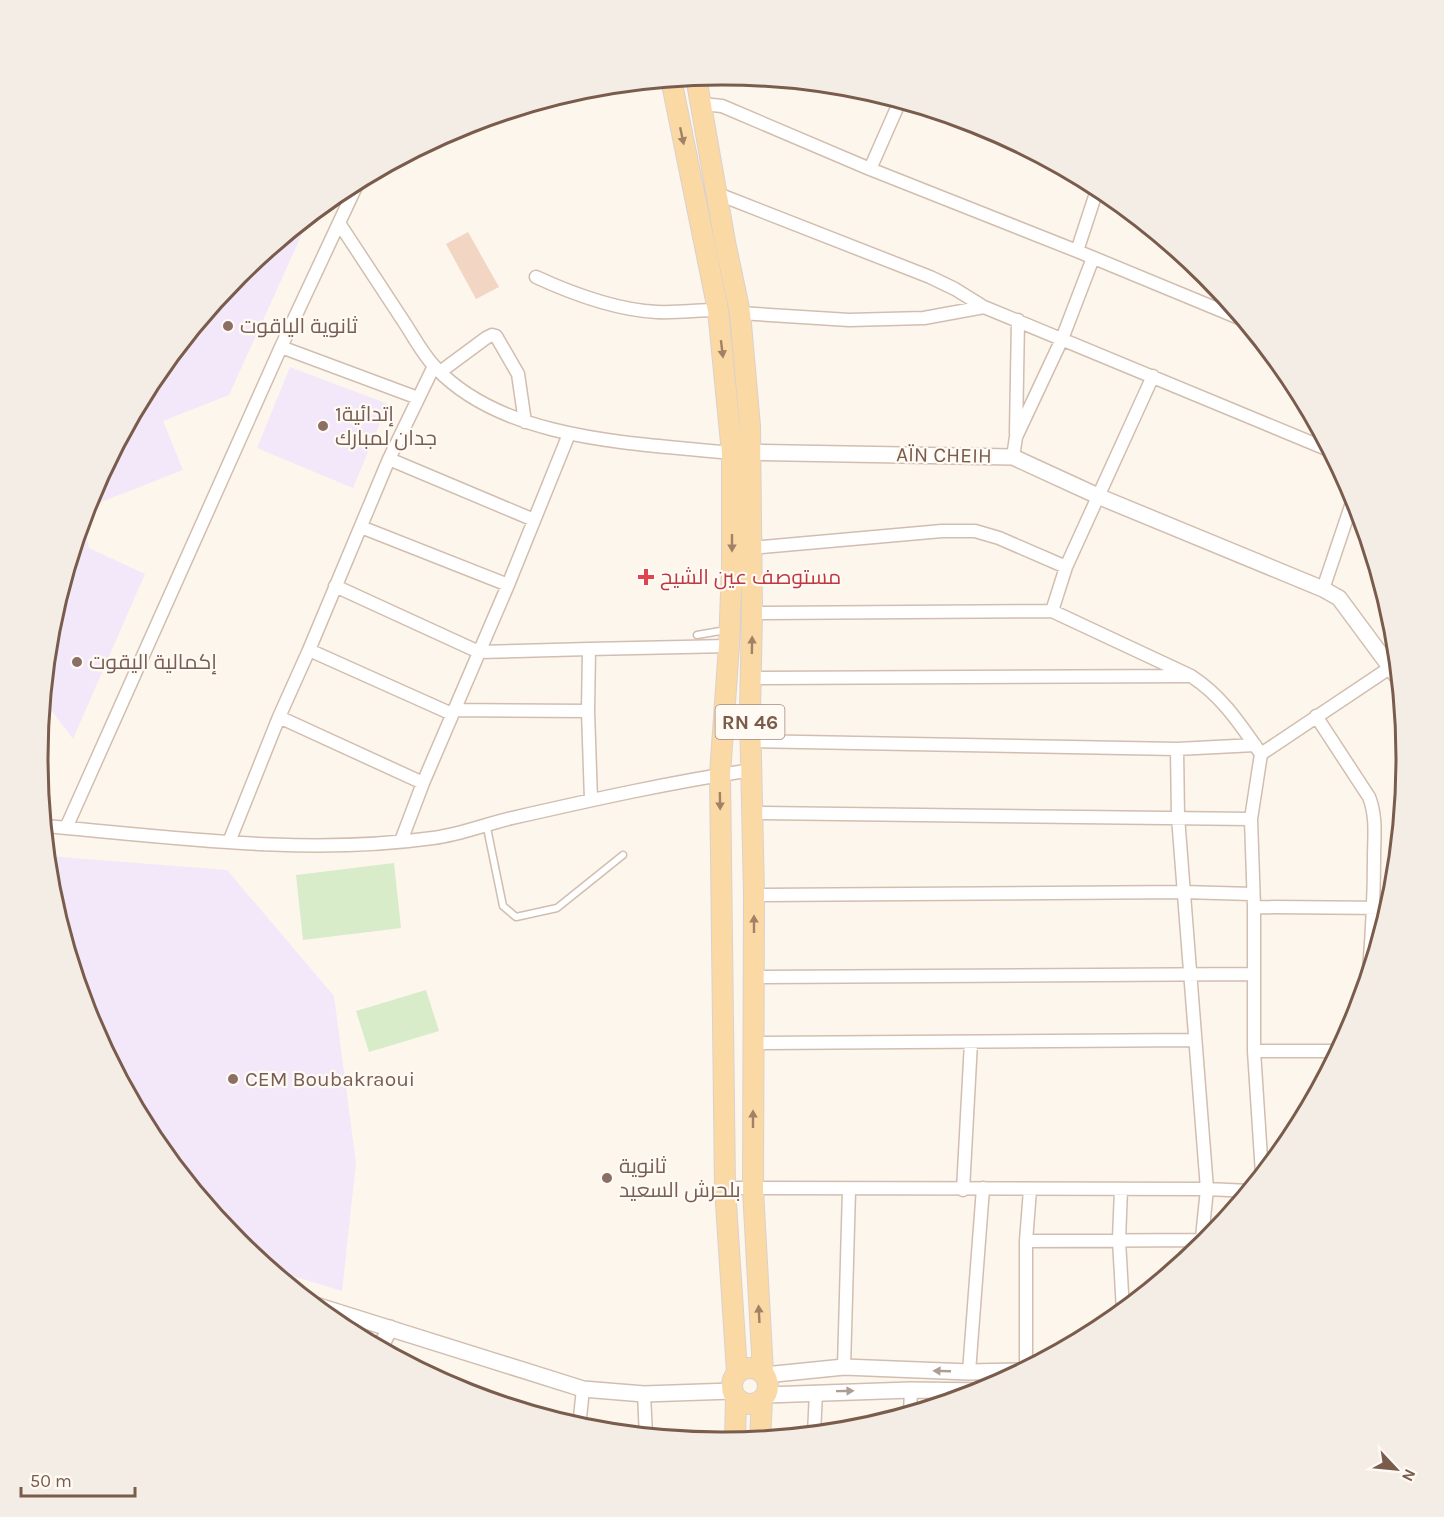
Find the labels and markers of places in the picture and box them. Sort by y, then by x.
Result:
place label: ثانوية الياقوت [240,314,358,338]
marker: ثانوية الياقوت [221,319,235,333]
place label: 1إتدائية جدان لمبارك [335,402,437,451]
marker: 1إتدائية جدان لمبارك [316,419,330,433]
place label: مستوصف عين الشيح [660,565,841,591]
marker: مستوصف عين الشيح [637,568,655,586]
place label: إكمالية اليقوت [89,650,217,675]
marker: إكمالية اليقوت [70,655,84,669]
place label: CEM Boubakraoui [245,1067,415,1091]
marker: CEM Boubakraoui [226,1072,240,1086]
place label: ثانوية بلحرش السعيد [619,1154,741,1203]
marker: ثانوية بلحرش السعيد [600,1171,614,1185]

